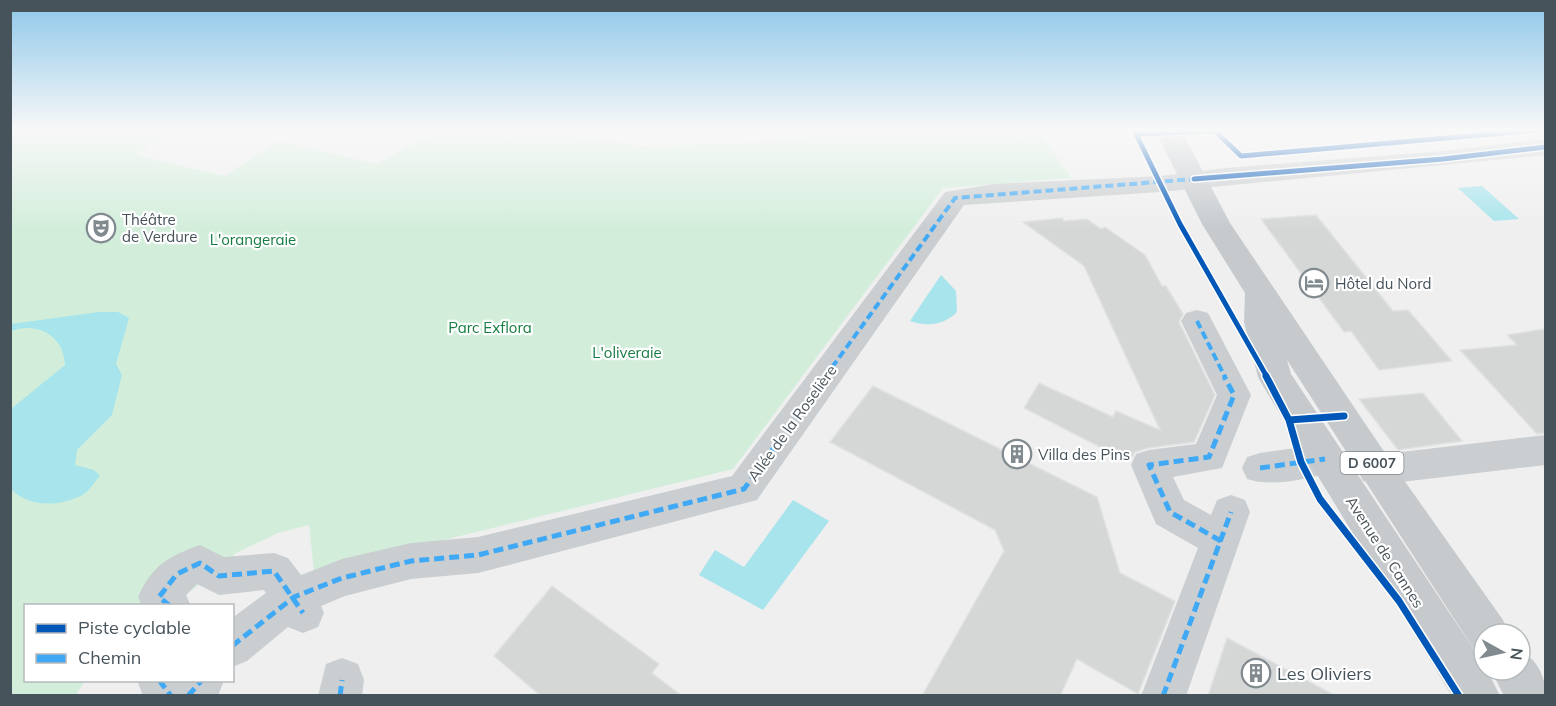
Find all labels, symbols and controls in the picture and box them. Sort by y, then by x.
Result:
place label: Théâtre de Verdure [122,210,197,246]
theatre icon: Théâtre de Verdure [85,212,117,244]
park label: L'orangeraie [210,230,296,249]
hotel icon: Hôtel du Nord [1298,267,1330,299]
place label: Hôtel du Nord [1335,274,1432,293]
park label: Parc Exflora [448,318,532,337]
park label: L'oliveraie [592,343,662,362]
street label: Allée de la Roselière [743,361,841,485]
building icon: Villa des Pins [1001,438,1033,470]
place label: Villa des Pins [1038,445,1130,464]
road number: D 6007 [1340,452,1404,474]
street label: Avenue de Cannes [1342,493,1428,611]
legend [24,604,234,682]
text: Piste cyclable [78,616,191,639]
north arrow [1472,622,1532,682]
text: Chemin [78,646,141,669]
text: N [1506,647,1528,661]
building icon: Les Oliviers [1240,657,1272,689]
place label: Les Oliviers [1277,662,1372,685]

